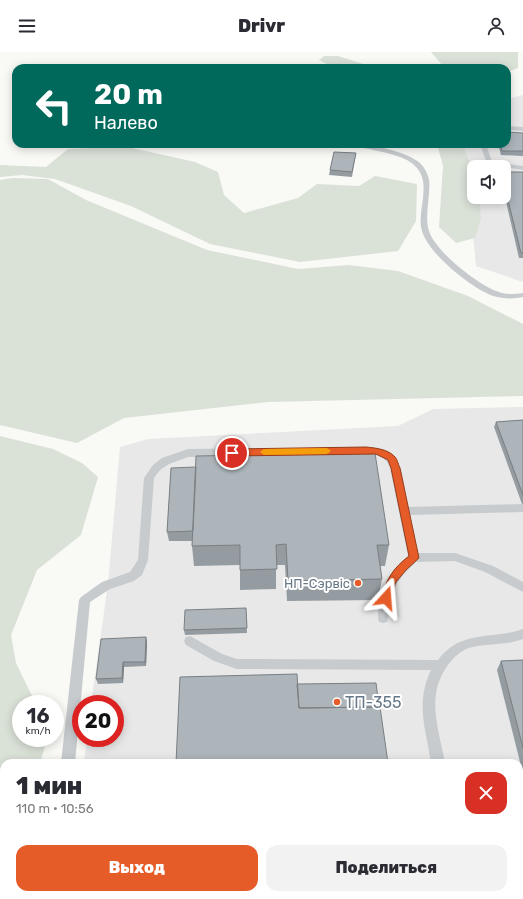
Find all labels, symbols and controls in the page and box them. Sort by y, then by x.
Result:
icon: menu [16,15,38,37]
text: Drivr [238,15,285,37]
icon: person [485,15,507,37]
text: 20 m [94,78,163,111]
icon: left [28,80,80,132]
text: Налево [94,112,158,134]
map controls [467,160,511,204]
button: sound [467,160,511,204]
pin [215,436,249,470]
icon: arrive [221,442,243,464]
place label: НП-Сэрвіс [284,576,350,591]
position arrow [365,577,407,619]
marker: НП-Сэрвіс [353,578,363,588]
place label: ТП-355 [345,693,402,712]
speed limit sign: 20 [72,695,124,747]
marker: ТП-355 [332,697,342,707]
text: 16 [27,704,49,728]
text: km/h [26,725,50,737]
text: 1 мин [16,772,82,800]
button: close [465,772,507,814]
text: 110 m · 10:56 [16,801,94,816]
button: Выход [16,845,258,891]
button: Поделиться [266,845,507,891]

